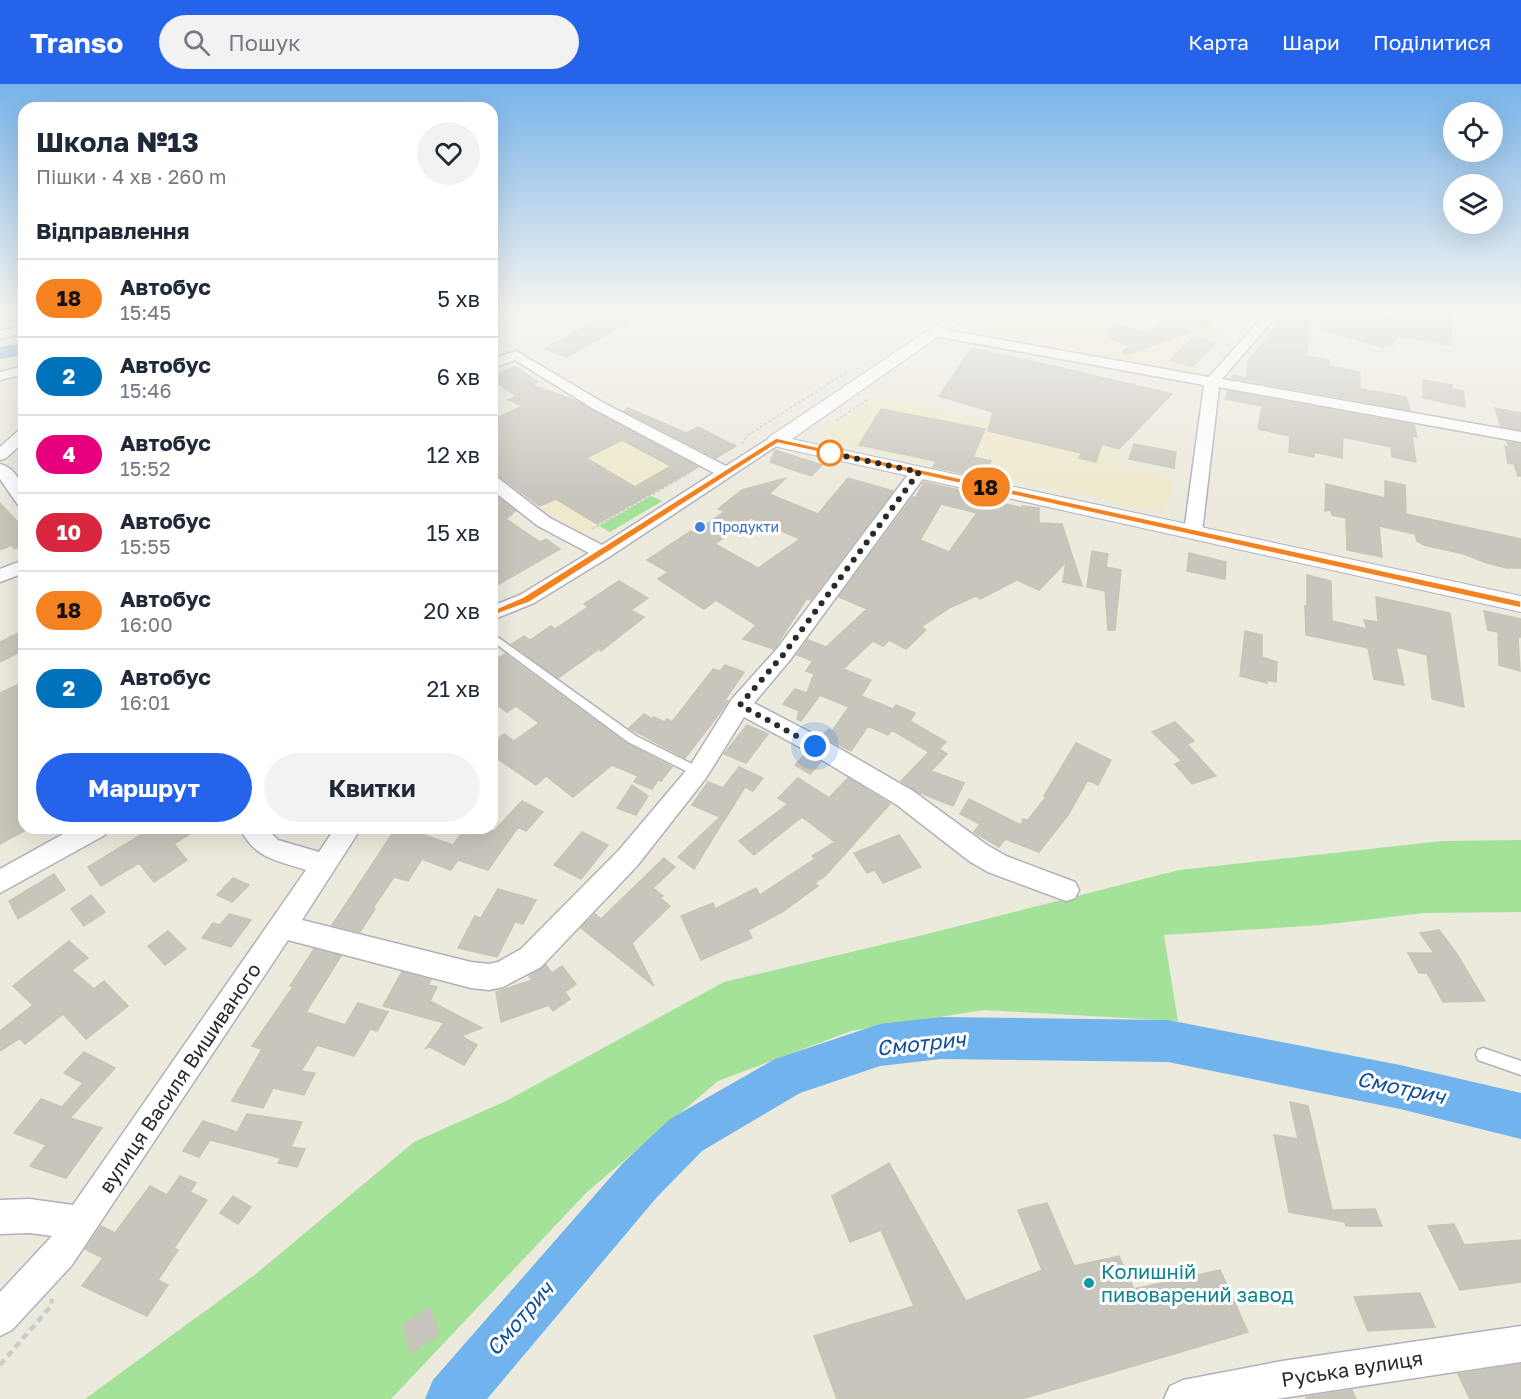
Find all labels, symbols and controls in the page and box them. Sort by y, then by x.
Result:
search box [159,15,579,69]
text: Transo [30,26,123,59]
icon: search [180,26,213,59]
text: Пошук [228,29,301,56]
text: Карта [1188,29,1249,55]
text: Шари [1282,29,1340,55]
text: Поділитися [1373,29,1491,55]
map controls [1443,102,1503,234]
button: locate [1443,102,1503,162]
button: heart [417,122,480,185]
text: Школа №13 [36,125,199,158]
text: Пішки · 4 хв · 260 m [36,164,227,188]
button: layers [1443,174,1503,234]
text: Відправлення [36,217,189,244]
text: Автобус [120,273,211,300]
text: 18 [57,285,81,311]
text: 5 хв [437,285,480,312]
text: 15:45 [120,300,171,324]
text: Автобус [120,351,211,378]
text: 2 [63,363,75,389]
text: 6 хв [437,363,480,390]
text: 15:46 [120,378,172,402]
text: Автобус [120,429,211,456]
unlabelled marker [817,440,843,466]
text: 4 [62,441,76,467]
text: 12 хв [427,441,480,468]
text: 15:52 [120,456,171,480]
line badge: 18 [959,468,1013,506]
text: 18 [974,474,998,500]
text: Автобус [120,507,211,534]
place label: Продукти [712,518,779,535]
text: 10 [57,519,81,545]
text: 15 хв [427,519,480,546]
marker: Продукти [693,520,707,534]
text: 15:55 [120,534,171,558]
text: Автобус [120,585,211,612]
text: 18 [57,597,81,623]
text: 20 хв [424,597,480,624]
text: 16:00 [120,612,173,636]
text: Автобус [120,663,211,690]
text: 2 [63,675,75,701]
text: 21 хв [427,675,480,702]
text: 16:01 [120,690,170,714]
your location [800,731,830,761]
button: Маршрут [36,753,252,822]
button: Квитки [264,753,480,822]
street label: вулиця Василя Вишиваного [93,958,265,1197]
water label: Смотрич [875,1025,968,1061]
water label: Смотрич [1355,1065,1449,1109]
place label: Колишній пивоварений завод [1101,1259,1294,1306]
water label: Смотрич [480,1275,559,1361]
marker: Колишній пивоварений завод [1082,1276,1096,1290]
street label: Руська вулиця [1279,1345,1424,1391]

